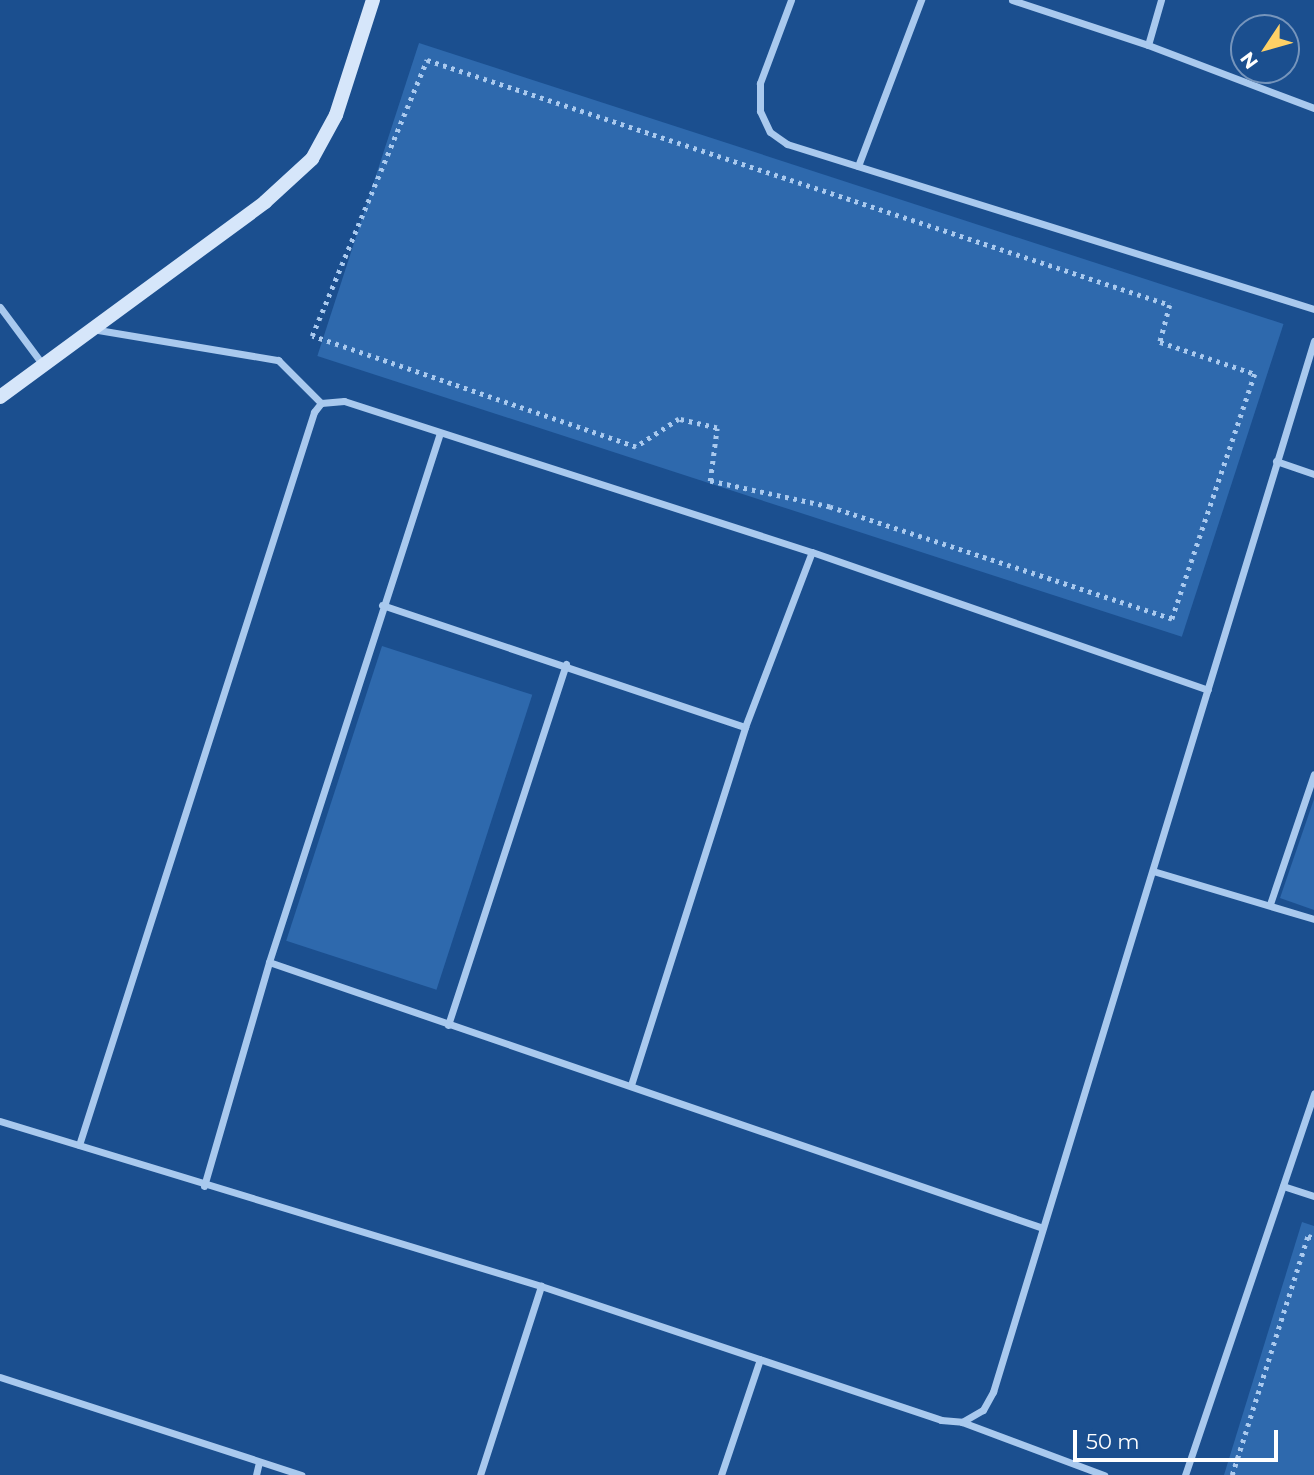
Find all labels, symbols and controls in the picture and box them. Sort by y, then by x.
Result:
north arrow [1230,14,1300,84]
text: N [1235,47,1263,73]
scale bar [1076,1416,1281,1460]
text: 50 m [1086,1429,1140,1454]

